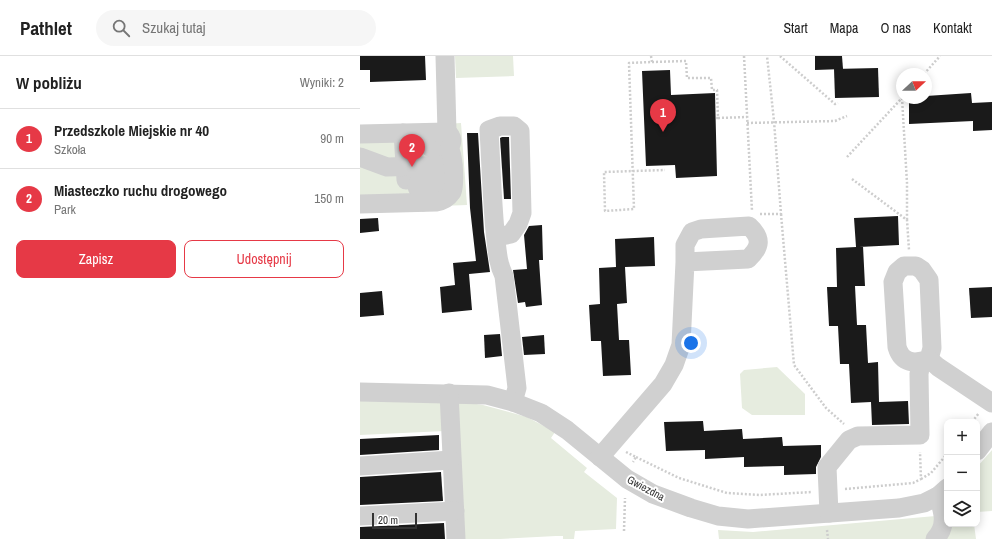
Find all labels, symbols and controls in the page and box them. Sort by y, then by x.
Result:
search box [96,10,376,46]
text: Pathlet [20,15,72,41]
icon: search [110,17,132,39]
text: Szukaj tutaj [142,17,206,38]
text: Start [783,19,808,37]
text: Mapa [830,19,858,37]
text: O nas [880,19,911,37]
text: Kontakt [933,19,972,37]
north arrow [896,68,932,104]
text: W pobliżu [16,71,82,94]
text: Wyniki: 2 [300,74,344,91]
pin: 1 [650,99,676,132]
text: Przedszkole Miejskie nr 40 [54,120,209,141]
text: 1 [26,130,32,147]
text: 90 m [320,130,344,147]
pin: 2 [399,134,425,167]
text: Szkoła [54,141,86,158]
text: Miasteczko ruchu drogowego [54,180,227,201]
text: 2 [26,190,32,207]
text: 150 m [314,190,344,207]
text: Park [54,201,76,218]
button: Zapisz [16,240,176,278]
button: Udostępnij [184,240,344,278]
your location [681,333,701,353]
map controls [944,419,980,527]
button: + [944,419,980,455]
button: − [944,455,980,491]
street label: Gwiezdna [625,472,667,504]
button: layers [944,491,980,527]
scale bar [372,511,417,530]
text: 20 m [378,513,398,527]

